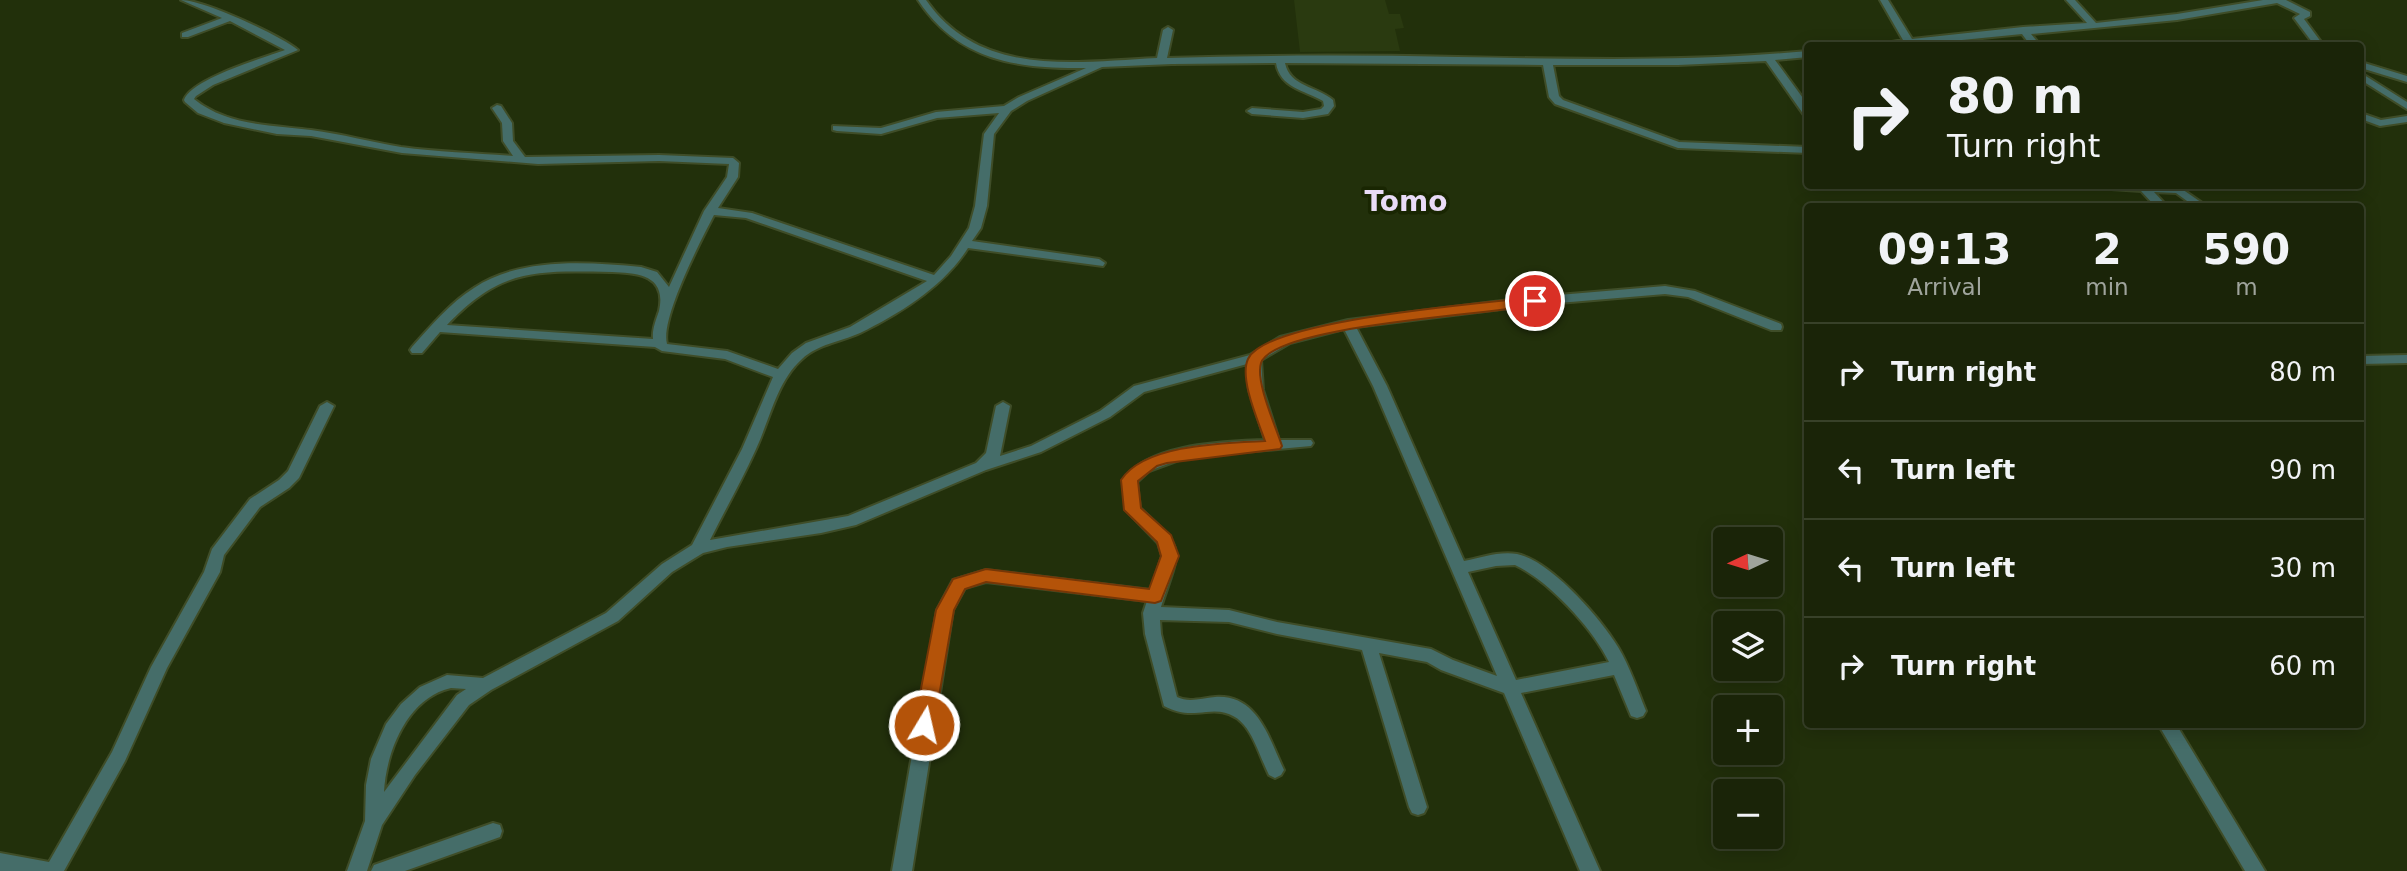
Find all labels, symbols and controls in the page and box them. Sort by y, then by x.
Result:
text: 80 m [1947,68,2083,125]
icon: right [1832,70,1923,161]
text: Turn right [1947,127,2100,165]
district label: Tomo [1364,185,1448,218]
text: 09:13 [1878,225,2012,274]
text: 2 [2092,225,2122,274]
text: 590 [2203,225,2290,274]
pin [1505,271,1565,331]
text: Arrival [1907,274,1982,300]
text: min [2085,274,2129,300]
text: m [2235,274,2258,300]
icon: arrive [1516,282,1554,320]
icon: right [1832,353,1870,391]
text: Turn right [1891,357,2036,387]
text: 80 m [2269,357,2336,387]
icon: left [1832,451,1870,489]
text: Turn left [1891,455,2015,485]
text: 90 m [2269,455,2336,485]
north arrow [1713,527,1783,597]
map controls [1713,527,1783,849]
icon: left [1832,549,1870,587]
text: Turn left [1891,553,2015,583]
text: 30 m [2269,553,2336,583]
button: layers [1713,611,1783,681]
icon: right [1832,647,1870,685]
text: Turn right [1891,651,2036,681]
text: 60 m [2269,651,2336,681]
position arrow [887,688,961,762]
button: + [1713,695,1783,765]
button: − [1713,779,1783,849]

